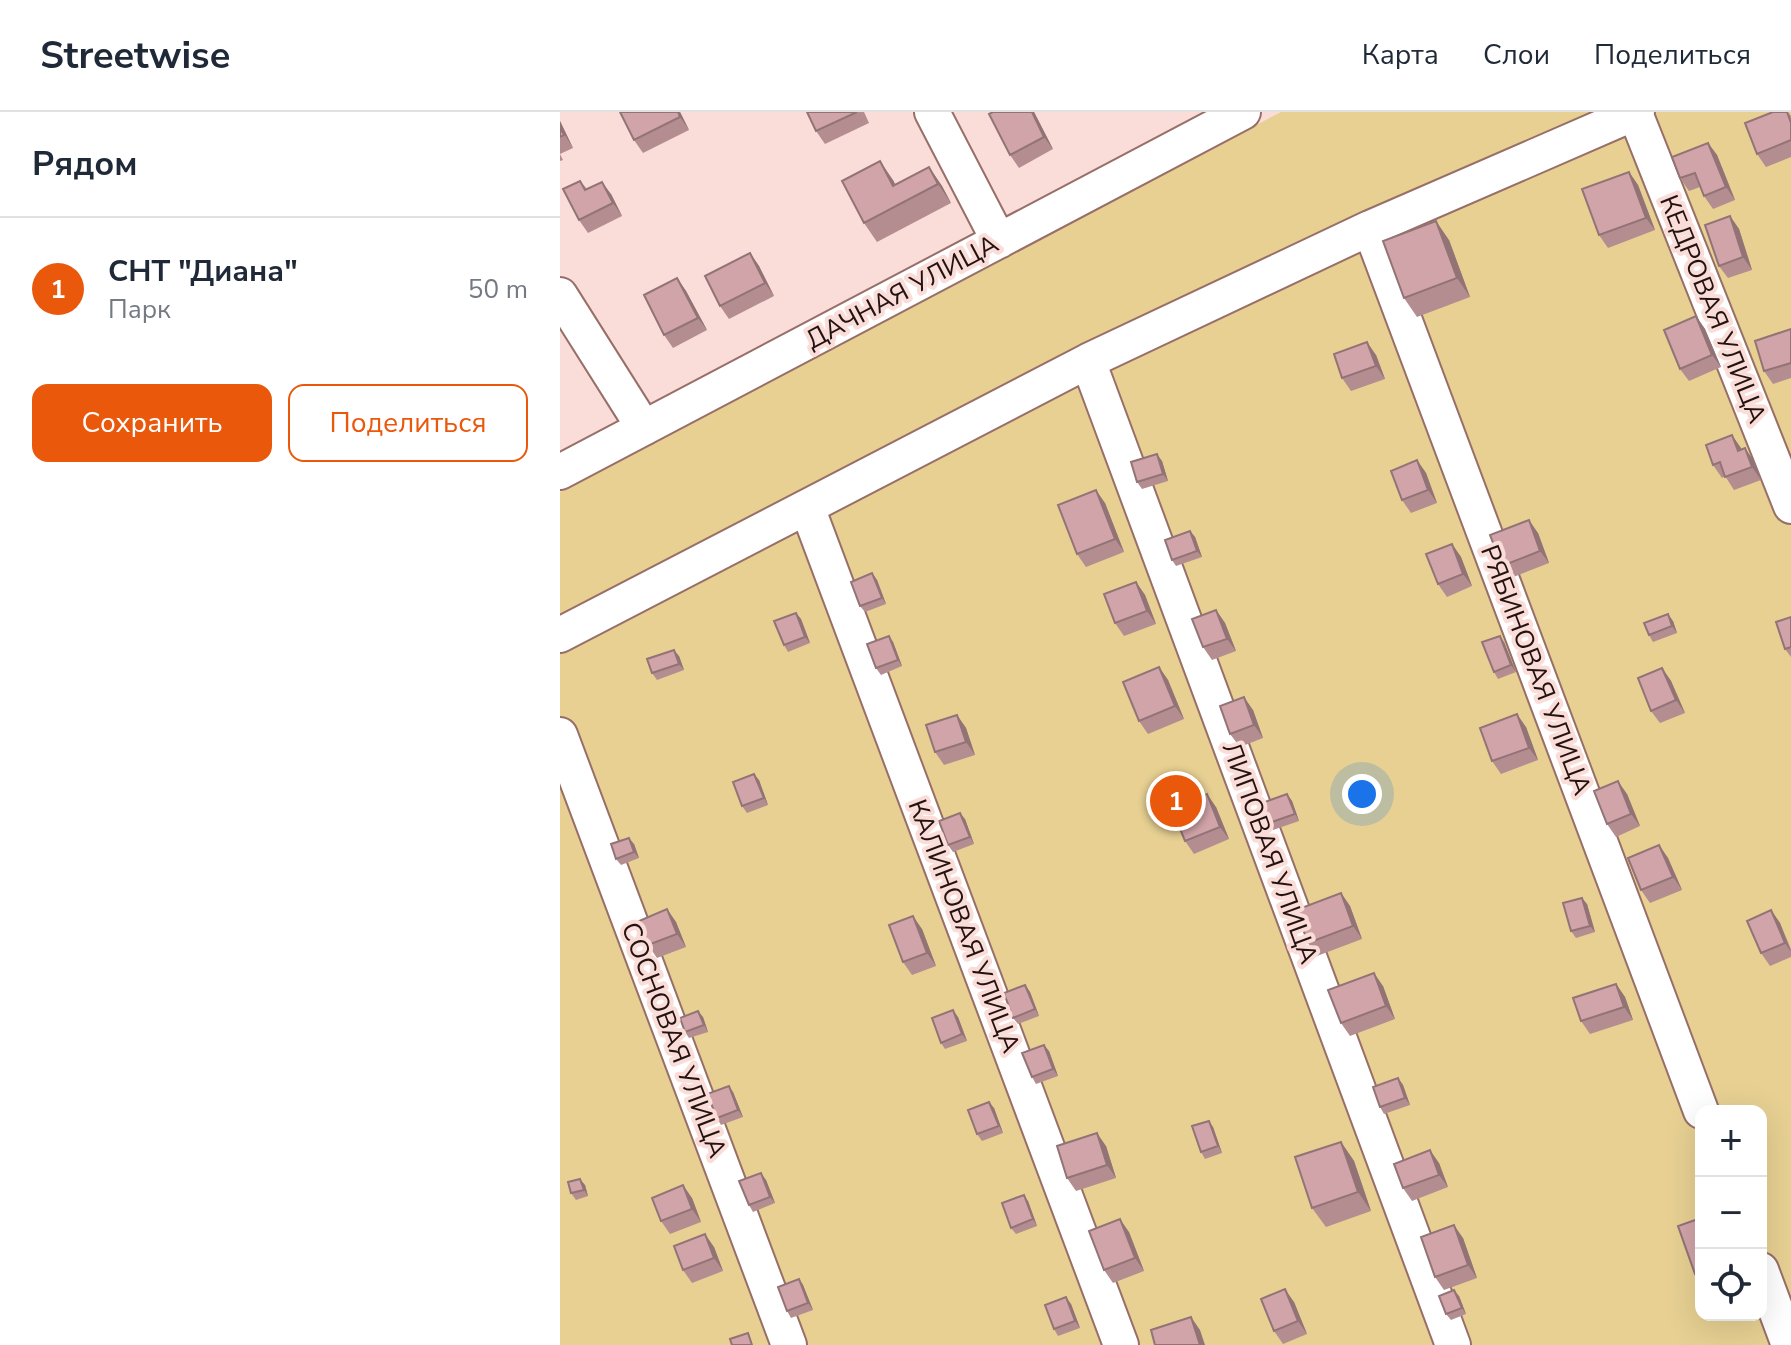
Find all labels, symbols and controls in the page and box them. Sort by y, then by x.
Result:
text: Streetwise [40,30,230,81]
text: Карта [1362,36,1439,74]
text: Слои [1483,36,1550,74]
text: Поделиться [1594,36,1751,74]
text: Рядом [32,141,138,187]
street label: КЕДРОВАЯ УЛИЦА [1651,190,1775,428]
street label: ДАЧНАЯ УЛИЦА [800,226,1004,358]
text: СНТ "Диана" [108,251,298,292]
text: 1 [50,272,66,307]
text: 50 m [468,272,528,307]
text: Парк [108,292,171,327]
button: Сохранить [32,384,272,462]
button: Поделиться [288,384,528,462]
street label: РЯБИНОВАЯ УЛИЦА [1472,540,1600,800]
street label: ЛИПОВАЯ УЛИЦА [1214,737,1326,969]
pin: 1 [1150,771,1202,831]
your location [1342,774,1382,814]
street label: КАЛИНОВАЯ УЛИЦА [900,794,1028,1058]
street label: СОСНОВАЯ УЛИЦА [613,917,735,1163]
map controls [1695,1105,1767,1321]
button: + [1695,1105,1767,1177]
button: − [1695,1177,1767,1249]
button: locate [1695,1249,1767,1321]

